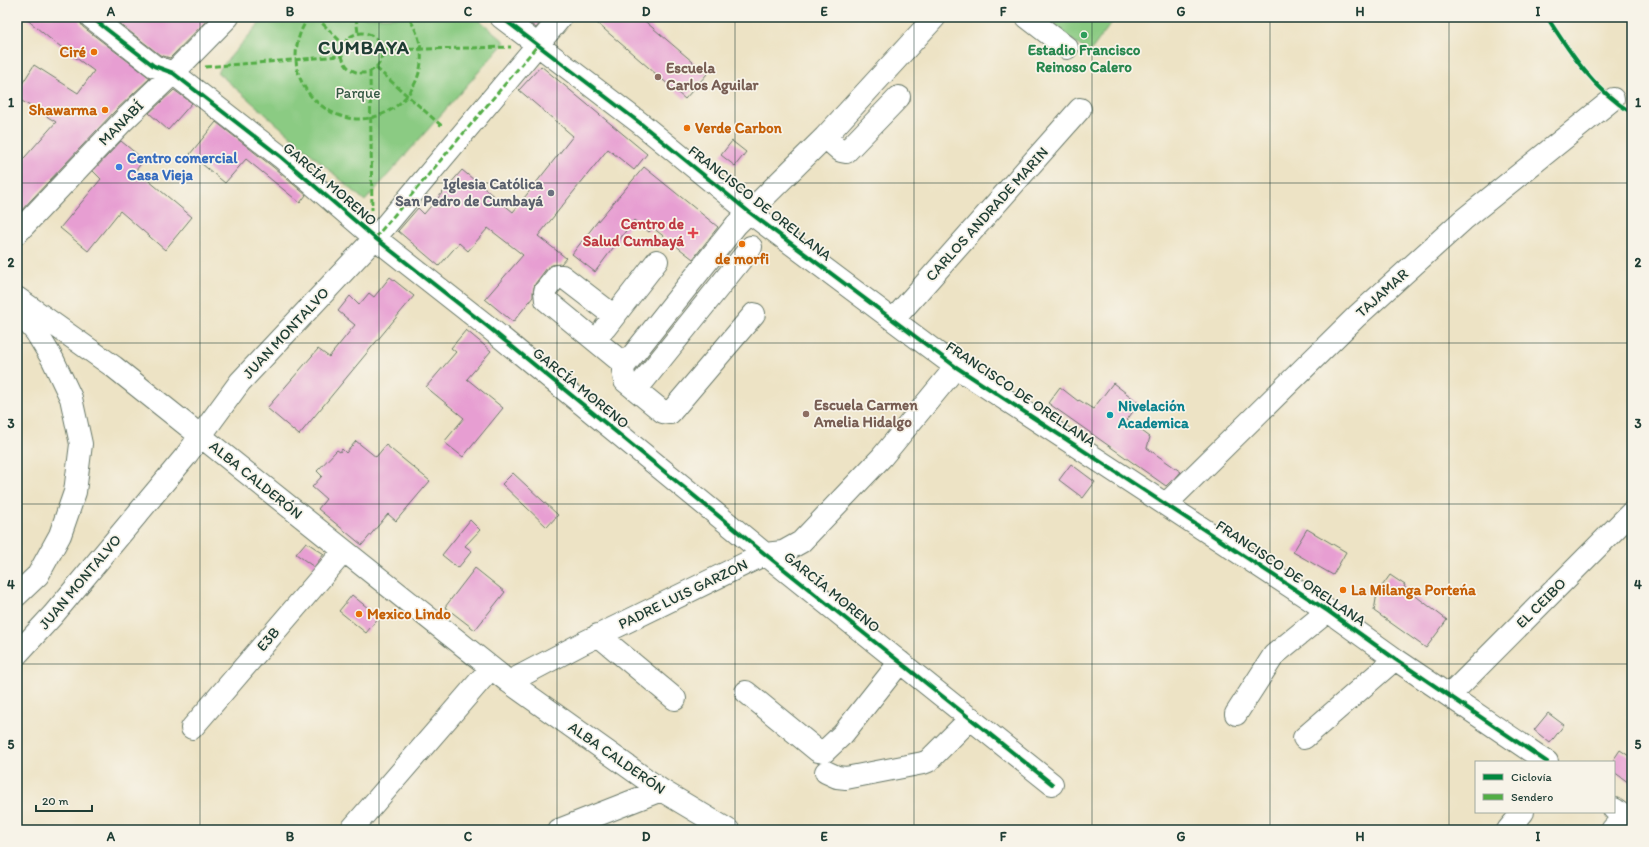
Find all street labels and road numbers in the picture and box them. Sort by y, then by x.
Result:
street label: MANABÍ [95,97,147,149]
street label: GARCÍA MORENO [279,138,381,230]
street label: FRANCISCO DE ORELLANA [685,141,836,265]
street label: CARLOS ANDRADE MARIN [922,143,1052,285]
street label: TAJAMAR [1352,265,1412,321]
street label: JUAN MONTALVO [239,283,333,382]
street label: FRANCISCO DE ORELLANA [943,337,1100,451]
street label: GARCÍA MORENO [529,344,633,432]
street label: ALBA CALDERÓN [206,437,306,523]
street label: FRANCISCO DE ORELLANA [1213,516,1370,630]
street label: JUAN MONTALVO [35,531,125,633]
street label: GARCÍA MORENO [780,548,884,636]
street label: PADRE LUIS GARZON [615,555,751,633]
street label: EL CEIBO [1512,574,1570,632]
street label: E3B [253,623,284,655]
street label: ALBA CALDERÓN [565,718,669,798]

